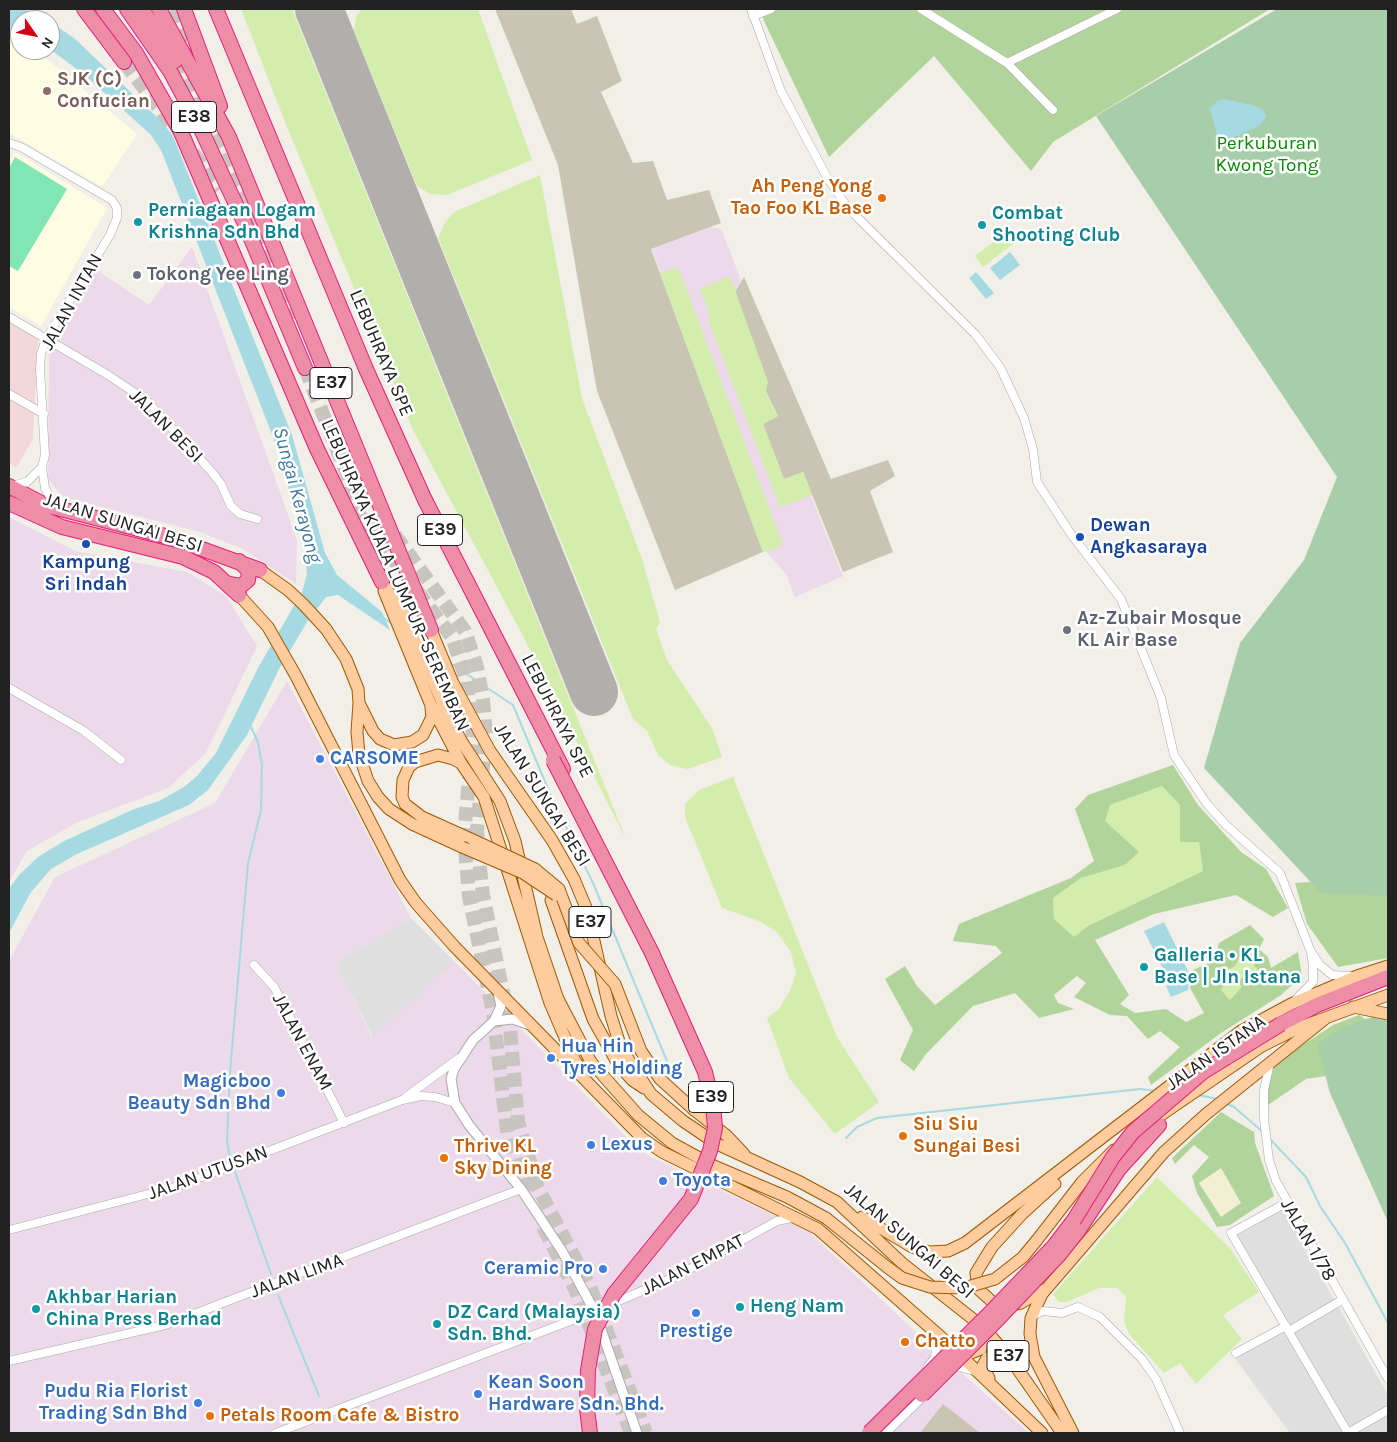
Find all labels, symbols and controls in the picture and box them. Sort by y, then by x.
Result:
north arrow [10,10,60,60]
text: N [37,34,57,52]
place label: SJK (C) Confucian [57,69,150,113]
marker: SJK (C) Confucian [41,85,53,97]
road number: E38 [172,101,216,132]
park label: Perkuburan Kwong Tong [1216,133,1318,177]
place label: Ah Peng Yong Tao Foo KL Base [731,176,872,220]
marker: Ah Peng Yong Tao Foo KL Base [876,192,888,204]
place label: Perniagaan Logam Krishna Sdn Bhd [148,200,316,244]
place label: Combat Shooting Club [992,203,1120,247]
marker: Perniagaan Logam Krishna Sdn Bhd [132,216,144,228]
marker: Combat Shooting Club [976,219,988,231]
street label: JALAN INTAN [36,250,108,354]
place label: Tokong Yee Ling [147,264,289,286]
marker: Tokong Yee Ling [131,269,143,281]
street label: LEBUHRAYA SPE [344,286,418,420]
road number: E37 [310,368,352,398]
street label: JALAN BESI [124,384,208,468]
street label: LEBUHRAYA KUALA LUMPUR–SEREMBAN [316,415,474,735]
water label: Sungai Kerayong [267,425,327,565]
street label: JALAN SUNGAI BESI [41,488,205,558]
road number: E39 [418,514,462,546]
place label: Dewan Angkasaraya [1090,515,1208,559]
marker: Dewan Angkasaraya [1074,531,1086,543]
marker: Kampung Sri Indah [80,538,92,550]
place label: Kampung Sri Indah [42,552,130,596]
place label: Az-Zubair Mosque KL Air Base [1077,608,1241,652]
marker: Az-Zubair Mosque KL Air Base [1061,624,1073,636]
street label: LEBUHRAYA SPE [516,650,598,782]
street label: JALAN SUNGAI BESI [489,719,595,871]
place label: CARSOME [330,748,419,770]
marker: CARSOME [314,753,326,765]
road number: E37 [569,906,611,938]
place label: Galleria • KL Base | Jln Istana [1154,945,1301,989]
marker: Galleria • KL Base | Jln Istana [1138,961,1150,973]
street label: JALAN ENAM [267,990,337,1094]
street label: JALAN ISTANA [1162,1010,1270,1096]
place label: Hua Hin Tyres Holding [561,1036,682,1080]
marker: Hua Hin Tyres Holding [545,1052,557,1064]
place label: Magicboo Beauty Sdn Bhd [127,1071,271,1115]
road number: E39 [688,1082,734,1112]
marker: Magicboo Beauty Sdn Bhd [275,1087,287,1099]
place label: Siu Siu Sungai Besi [913,1114,1021,1158]
marker: Siu Siu Sungai Besi [897,1130,909,1142]
place label: Lexus [601,1134,653,1156]
place label: Thrive KL Sky Dining [454,1136,552,1180]
marker: Lexus [585,1139,597,1151]
street label: JALAN UTUSAN [145,1141,271,1205]
marker: Thrive KL Sky Dining [438,1152,450,1164]
place label: Toyota [673,1170,731,1192]
marker: Toyota [657,1175,669,1187]
street label: JALAN SUNGAI BESI [839,1178,979,1304]
street label: JALAN 1/78 [1275,1195,1341,1285]
street label: JALAN EMPAT [638,1229,748,1301]
street label: JALAN LIMA [247,1249,347,1303]
place label: Ceramic Pro [484,1258,593,1280]
marker: Ceramic Pro [597,1263,609,1275]
place label: Akhbar Harian China Press Berhad [46,1287,222,1331]
place label: Heng Nam [750,1296,844,1318]
marker: Heng Nam [734,1301,746,1313]
place label: DZ Card (Malaysia) Sdn. Bhd. [447,1302,621,1346]
marker: Akhbar Harian China Press Berhad [30,1303,42,1315]
marker: Prestige [690,1307,702,1319]
marker: DZ Card (Malaysia) Sdn. Bhd. [431,1318,443,1330]
place label: Prestige [659,1321,733,1343]
place label: Chatto [915,1331,976,1353]
marker: Chatto [899,1336,911,1348]
road number: E37 [987,1340,1029,1372]
place label: Kean Soon Hardware Sdn. Bhd. [488,1372,664,1416]
place label: Pudu Ria Florist Trading Sdn Bhd [39,1381,188,1425]
marker: Kean Soon Hardware Sdn. Bhd. [472,1388,484,1400]
marker: Pudu Ria Florist Trading Sdn Bhd [192,1397,204,1409]
place label: Petals Room Cafe & Bistro [220,1405,459,1427]
marker: Petals Room Cafe & Bistro [204,1410,216,1422]

